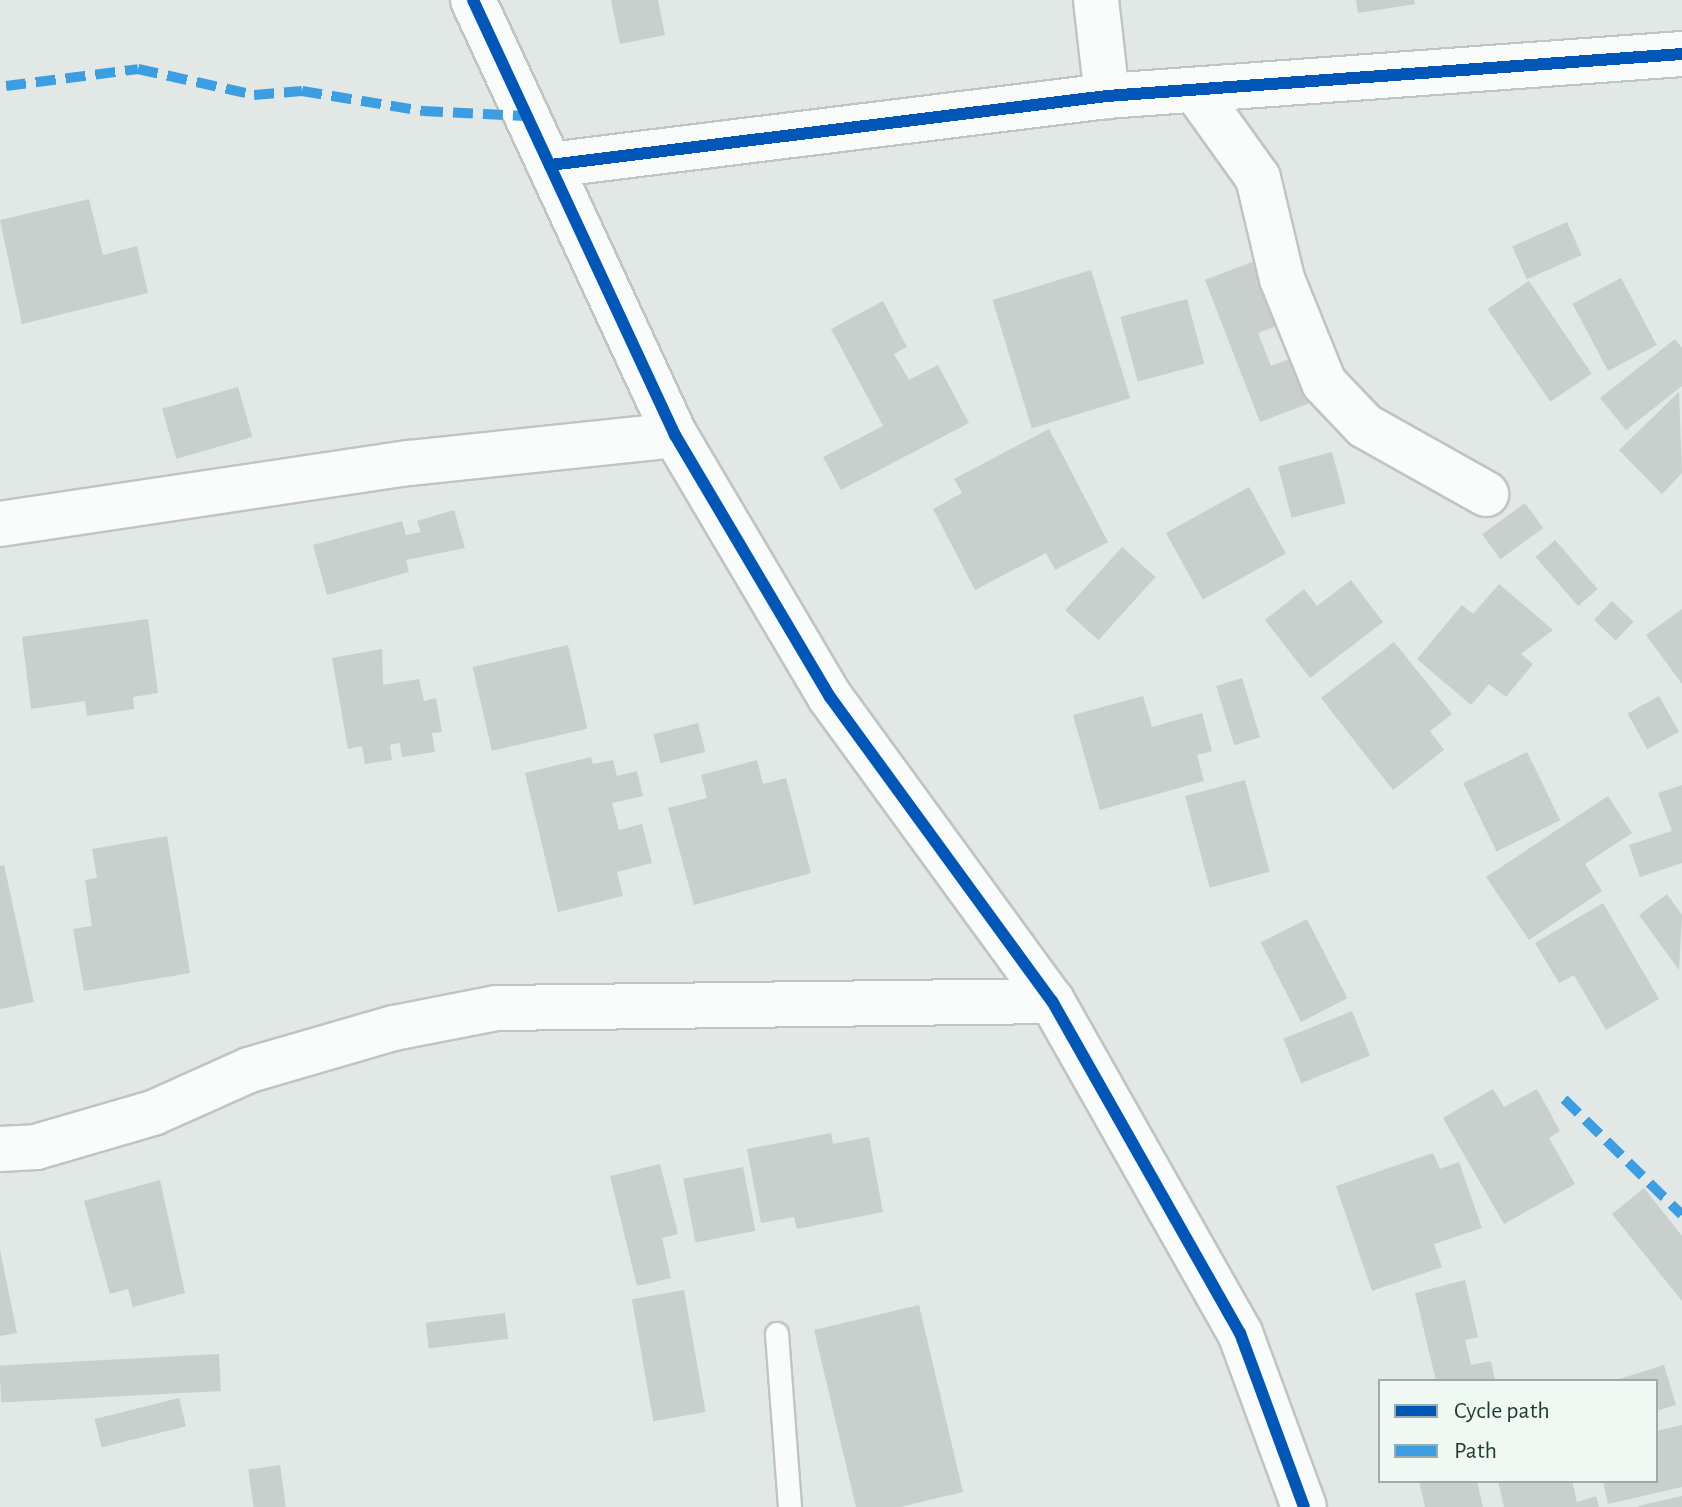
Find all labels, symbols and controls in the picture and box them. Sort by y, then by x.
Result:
legend [1378,1379,1658,1483]
text: Cycle path [1454,1399,1550,1423]
text: Path [1454,1439,1497,1463]

